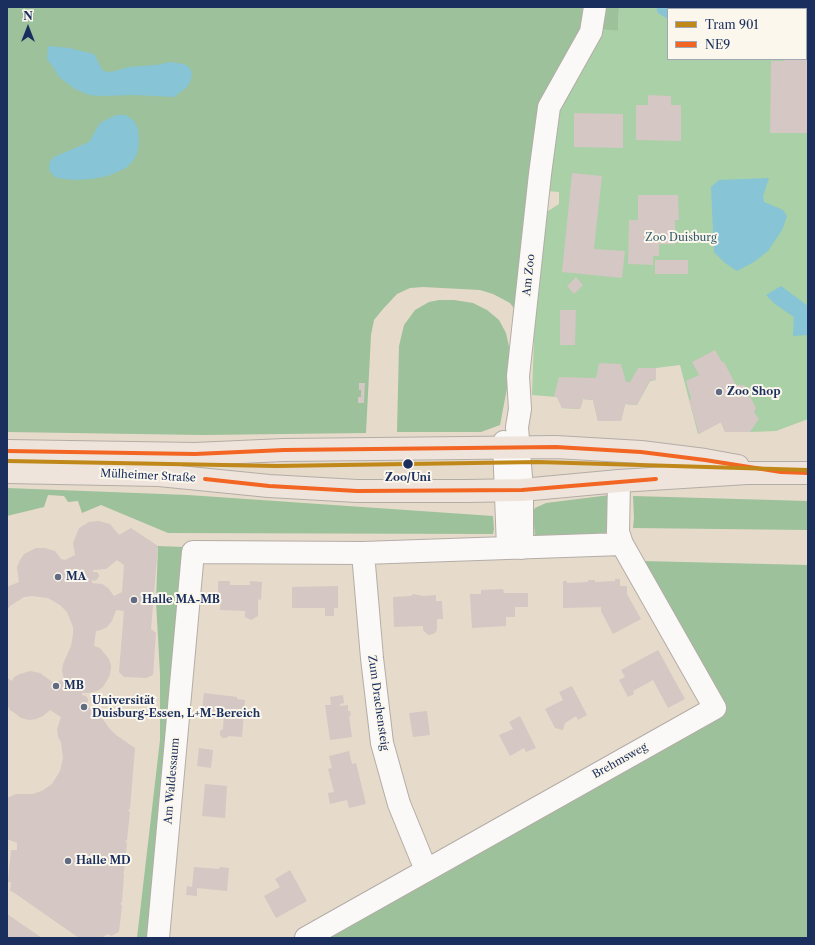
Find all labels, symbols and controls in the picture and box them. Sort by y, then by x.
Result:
north arrow [8,8,48,48]
legend [667,8,807,60]
text: N [23,9,33,23]
text: Tram 901 [705,17,759,32]
text: NE9 [705,37,730,52]
park label: Zoo Duisburg [645,231,717,245]
street label: Am Zoo [520,253,538,297]
place label: Zoo Shop [727,385,781,399]
marker: Zoo Shop [714,387,724,397]
marker: Zoo/Uni [401,457,415,471]
street label: Mülheimer Straße [100,467,196,485]
place label: Zoo/Uni [385,471,431,485]
place label: MA [66,570,86,584]
marker: MA [53,572,63,582]
place label: Halle MA-MB [142,593,220,607]
marker: Halle MA-MB [129,595,139,605]
street label: Zum Drachensteig [365,654,391,752]
place label: MB [64,679,84,693]
marker: MB [51,681,61,691]
place label: Universität Duisburg-Essen, L+M-Bereich [92,694,260,720]
marker: Universität Duisburg-Essen, L+M-Bereich [79,702,89,712]
street label: Am Waldessaum [162,737,182,825]
street label: Brehmsweg [590,740,650,782]
place label: Halle MD [76,854,131,868]
marker: Halle MD [63,856,73,866]

